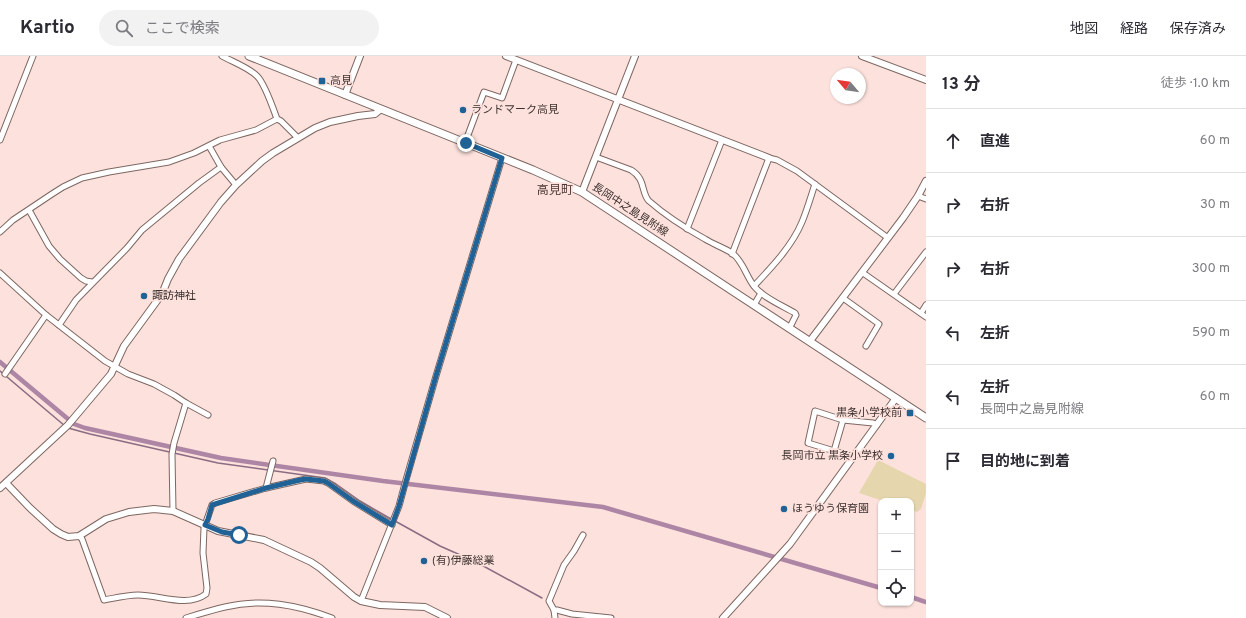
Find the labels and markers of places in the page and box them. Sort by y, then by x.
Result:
place label: 高見 [330,74,352,88]
marker: 高見 [317,76,327,86]
place label: ランドマーク高見 [471,103,559,117]
marker: ランドマーク高見 [458,105,468,115]
place label: 諏訪神社 [152,289,196,303]
marker: 諏訪神社 [139,291,149,301]
place label: 黒条小学校前 [836,406,902,420]
marker: 黒条小学校前 [905,408,915,418]
place label: 長岡市立 黒条小学校 [781,449,883,463]
marker: 長岡市立 黒条小学校 [886,451,896,461]
place label: ほうゆう保育園 [792,502,869,516]
marker: ほうゆう保育園 [779,504,789,514]
place label: (有)伊藤総業 [432,554,495,568]
marker: (有)伊藤総業 [419,556,429,566]

